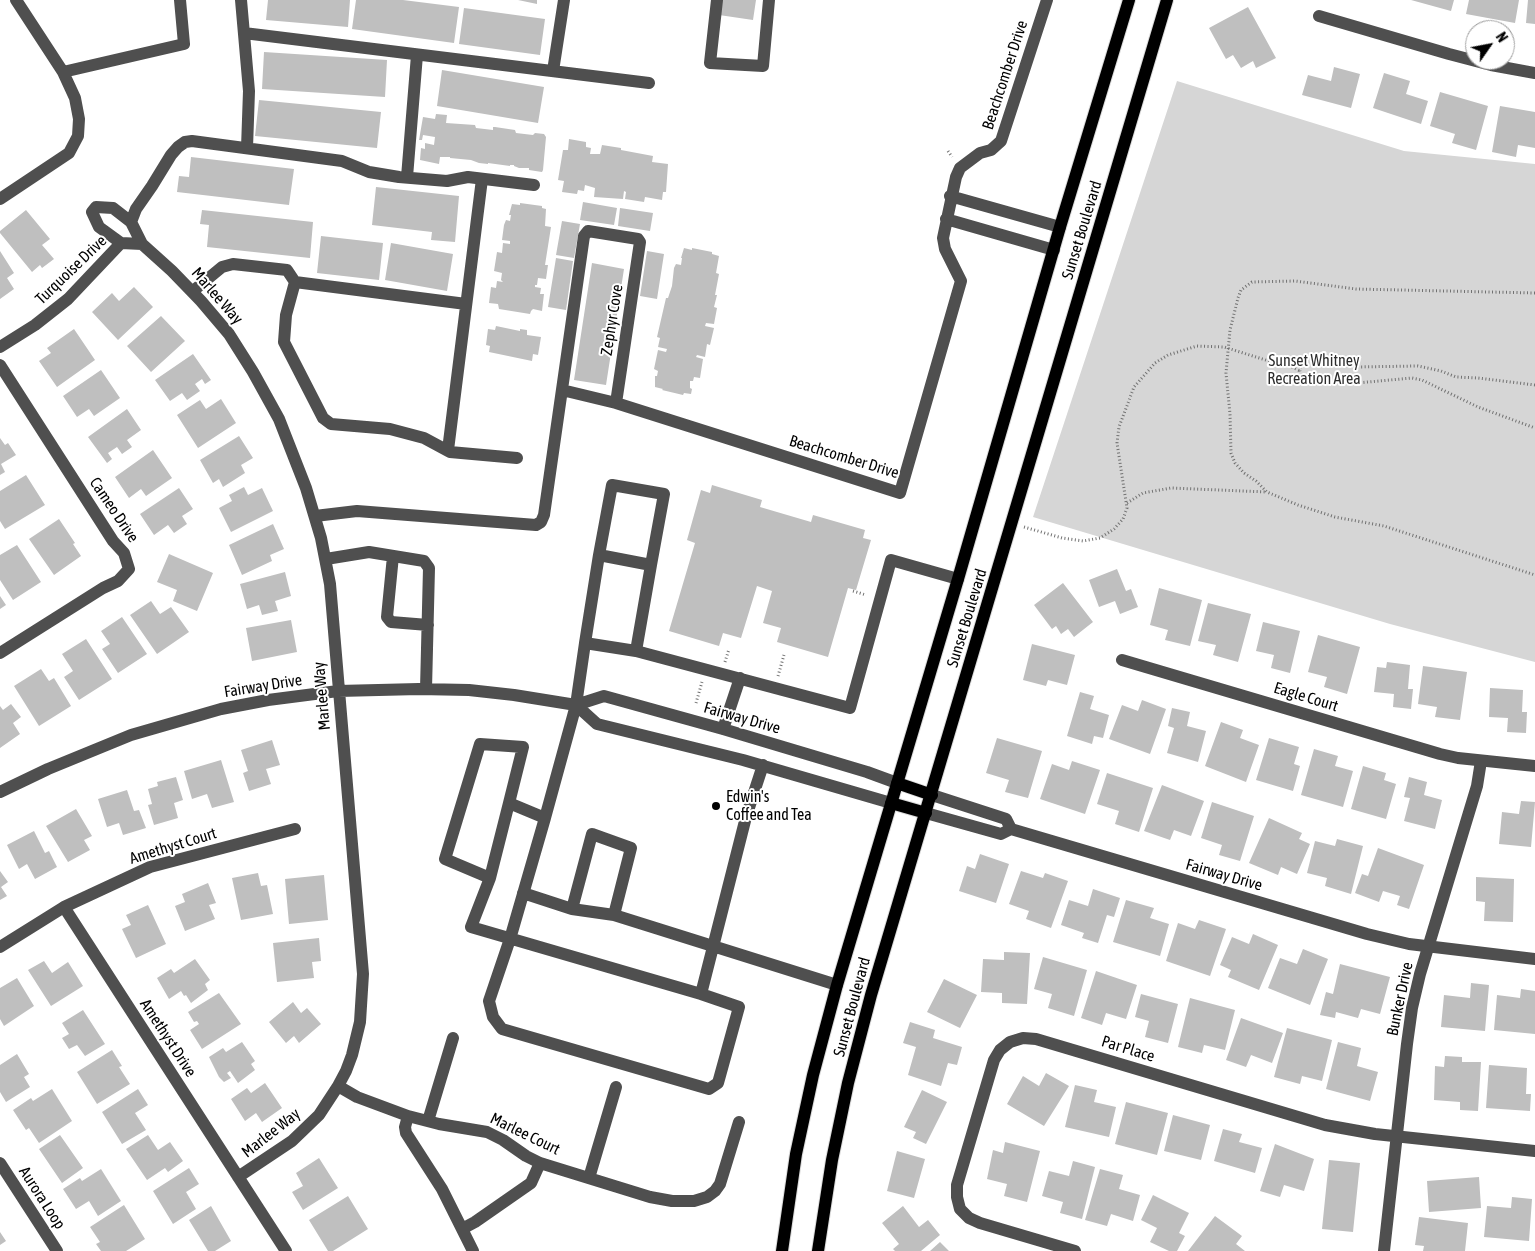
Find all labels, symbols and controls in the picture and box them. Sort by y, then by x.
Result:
street label: Beachcomber Drive [978,18,1032,132]
north arrow [1465,20,1515,70]
text: N [1493,30,1511,45]
street label: Sunset Boulevard [1058,178,1106,282]
street label: Turquoise Drive [31,231,111,309]
street label: Marlee Way [187,264,247,328]
street label: Zephyr Cove [597,283,627,357]
park label: Sunset Whitney Recreation Area [1267,351,1361,389]
street label: Beachcomber Drive [787,431,901,483]
street label: Cameo Drive [85,474,143,546]
street label: Sunset Boulevard [943,566,991,670]
street label: Marlee Way [309,661,335,731]
street label: Fairway Drive [223,670,303,702]
street label: Eagle Court [1271,678,1341,716]
street label: Fairway Drive [702,698,782,738]
place label: Edwin's Coffee and Tea [726,787,812,825]
marker: Edwin's Coffee and Tea [710,800,722,812]
street label: Amethyst Court [127,824,219,868]
street label: Fairway Drive [1184,855,1264,895]
street label: Sunset Boulevard [830,955,874,1059]
street label: Bunker Drive [1383,960,1417,1038]
street label: Amethyst Drive [136,995,200,1081]
street label: Par Place [1099,1032,1157,1066]
street label: Marlee Way [238,1104,304,1162]
street label: Marlee Court [487,1109,563,1159]
street label: Aurora Loop [15,1163,69,1233]

